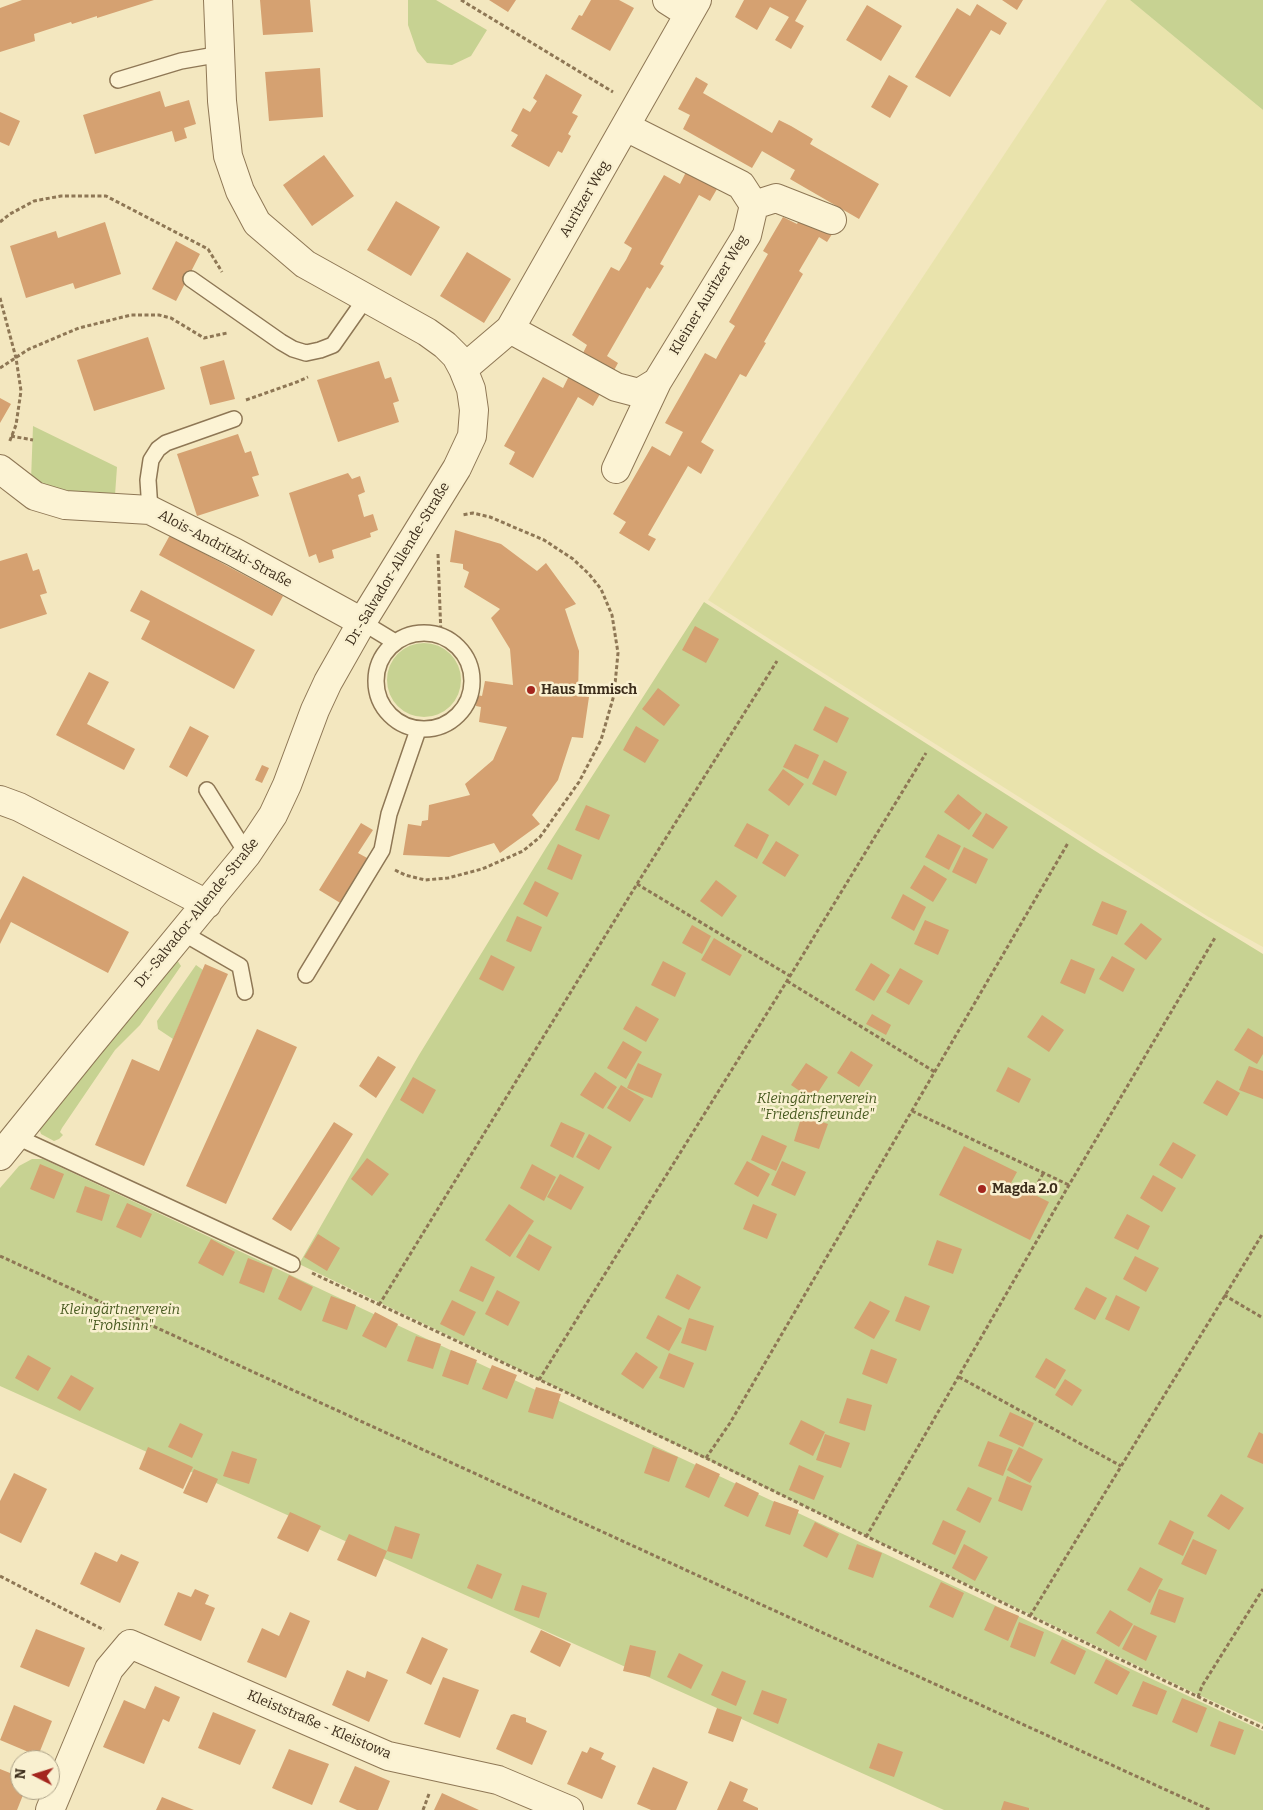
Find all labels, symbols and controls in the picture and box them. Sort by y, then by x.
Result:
street label: Auritzer Weg [556,158,614,240]
street label: Kleiner Auritzer Weg [667,232,751,358]
street label: Dr.-Salvador-Allende-Straße [343,479,453,649]
street label: Alois-Andritzki-Straße [155,507,295,591]
place label: Haus Immisch [541,682,637,698]
marker: Haus Immisch [525,684,537,696]
street label: Dr.-Salvador-Allende-Straße [132,835,262,991]
park label: Kleingärtnerverein "Friedensfreunde" [757,1091,877,1124]
place label: Magda 2.0 [992,1181,1058,1197]
marker: Magda 2.0 [976,1183,988,1195]
park label: Kleingärtnerverein "Frohsinn" [60,1302,180,1334]
street label: Kleiststraße - Kleistowa [244,1687,394,1763]
north arrow [10,1750,60,1800]
text: N [12,1768,29,1780]

